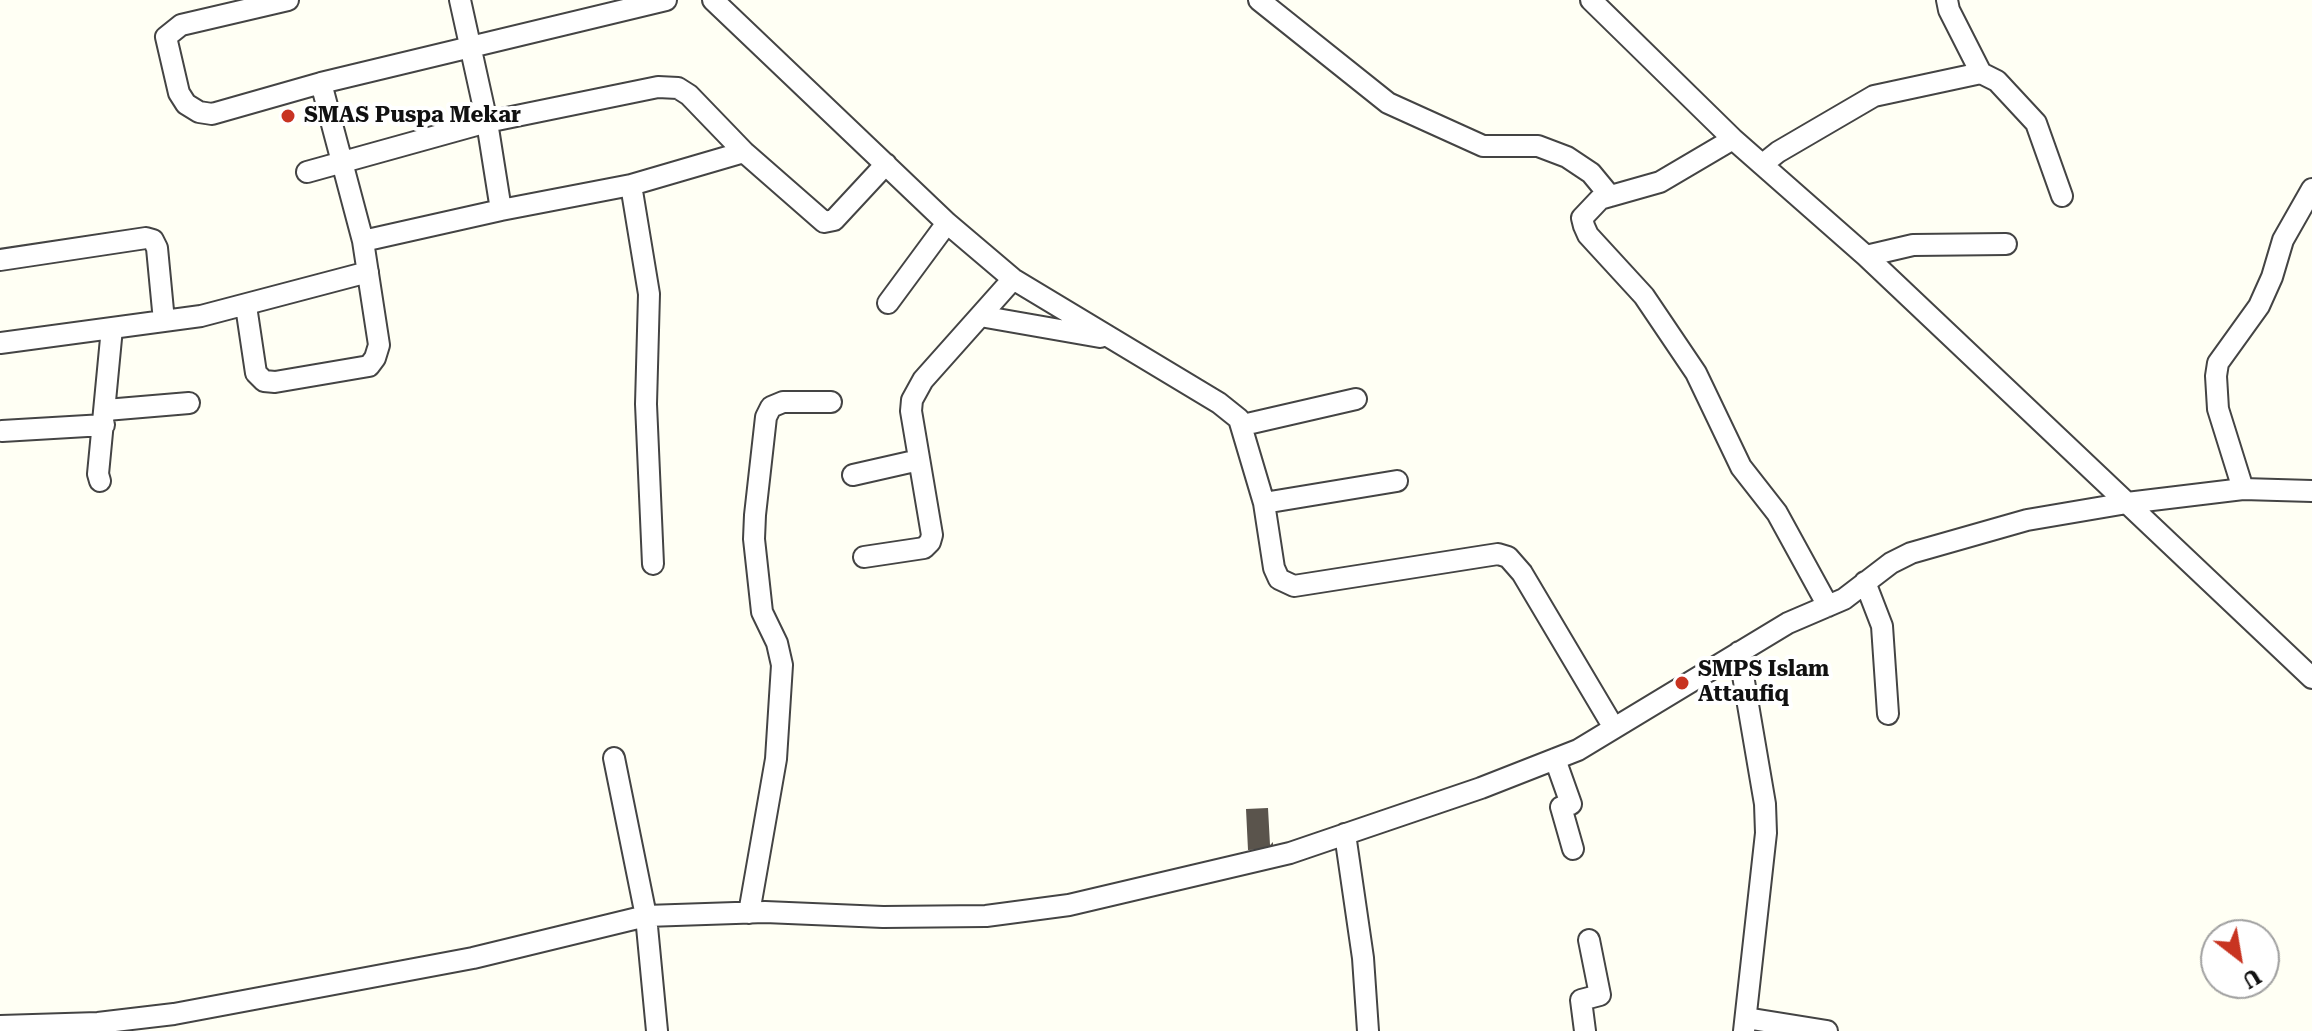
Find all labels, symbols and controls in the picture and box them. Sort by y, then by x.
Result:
place label: SMAS Puspa Mekar [304,103,521,129]
marker: SMAS Puspa Mekar [279,107,297,125]
place label: SMPS Islam Attaufiq [1698,657,1829,708]
marker: SMPS Islam Attaufiq [1673,674,1691,692]
north arrow [2200,919,2280,999]
text: U [2238,963,2265,993]

